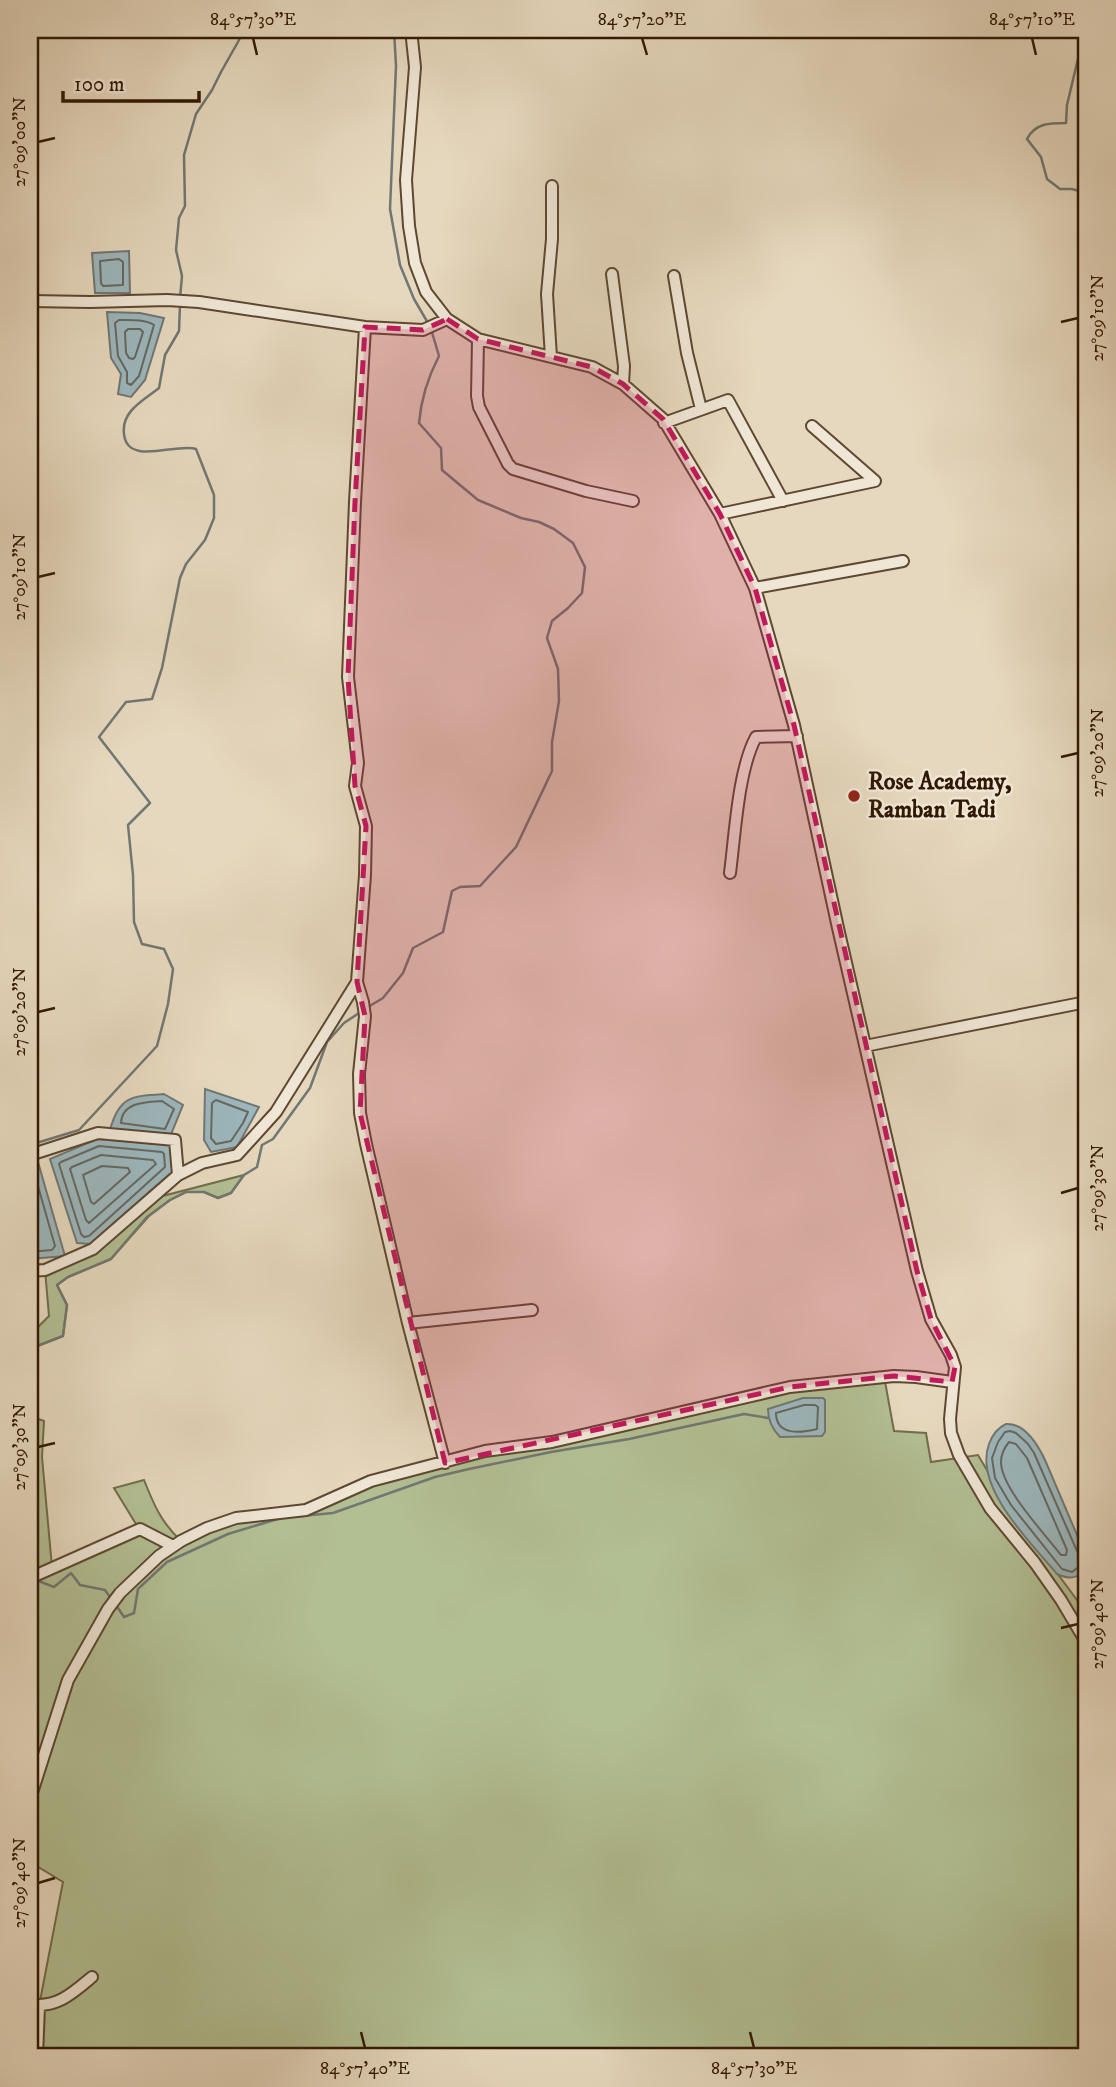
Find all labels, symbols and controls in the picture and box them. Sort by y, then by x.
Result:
text: 84°57'30"E [210,9,296,31]
text: 84°57'20"E [598,9,686,31]
text: 84°57'10"E [989,9,1075,31]
scale bar [63,60,200,104]
text: 100 m [74,72,125,98]
text: 27°09'00"N [9,97,31,187]
text: 27°09'10"N [1087,274,1109,361]
text: 27°09'10"N [9,533,31,620]
text: 27°09'20"N [1087,708,1109,798]
place label: Rose Academy, Ramban Tadi [868,767,1011,825]
marker: Rose Academy, Ramban Tadi [846,788,862,804]
text: 27°09'20"N [9,967,31,1057]
text: 27°09'30"N [1087,1144,1109,1232]
text: 27°09'30"N [9,1403,31,1491]
text: 27°09'40"N [1087,1578,1109,1669]
text: 27°09'40"N [9,1837,31,1928]
text: 84°57'40"E [320,2058,410,2080]
text: 84°57'30"E [711,2058,797,2080]

